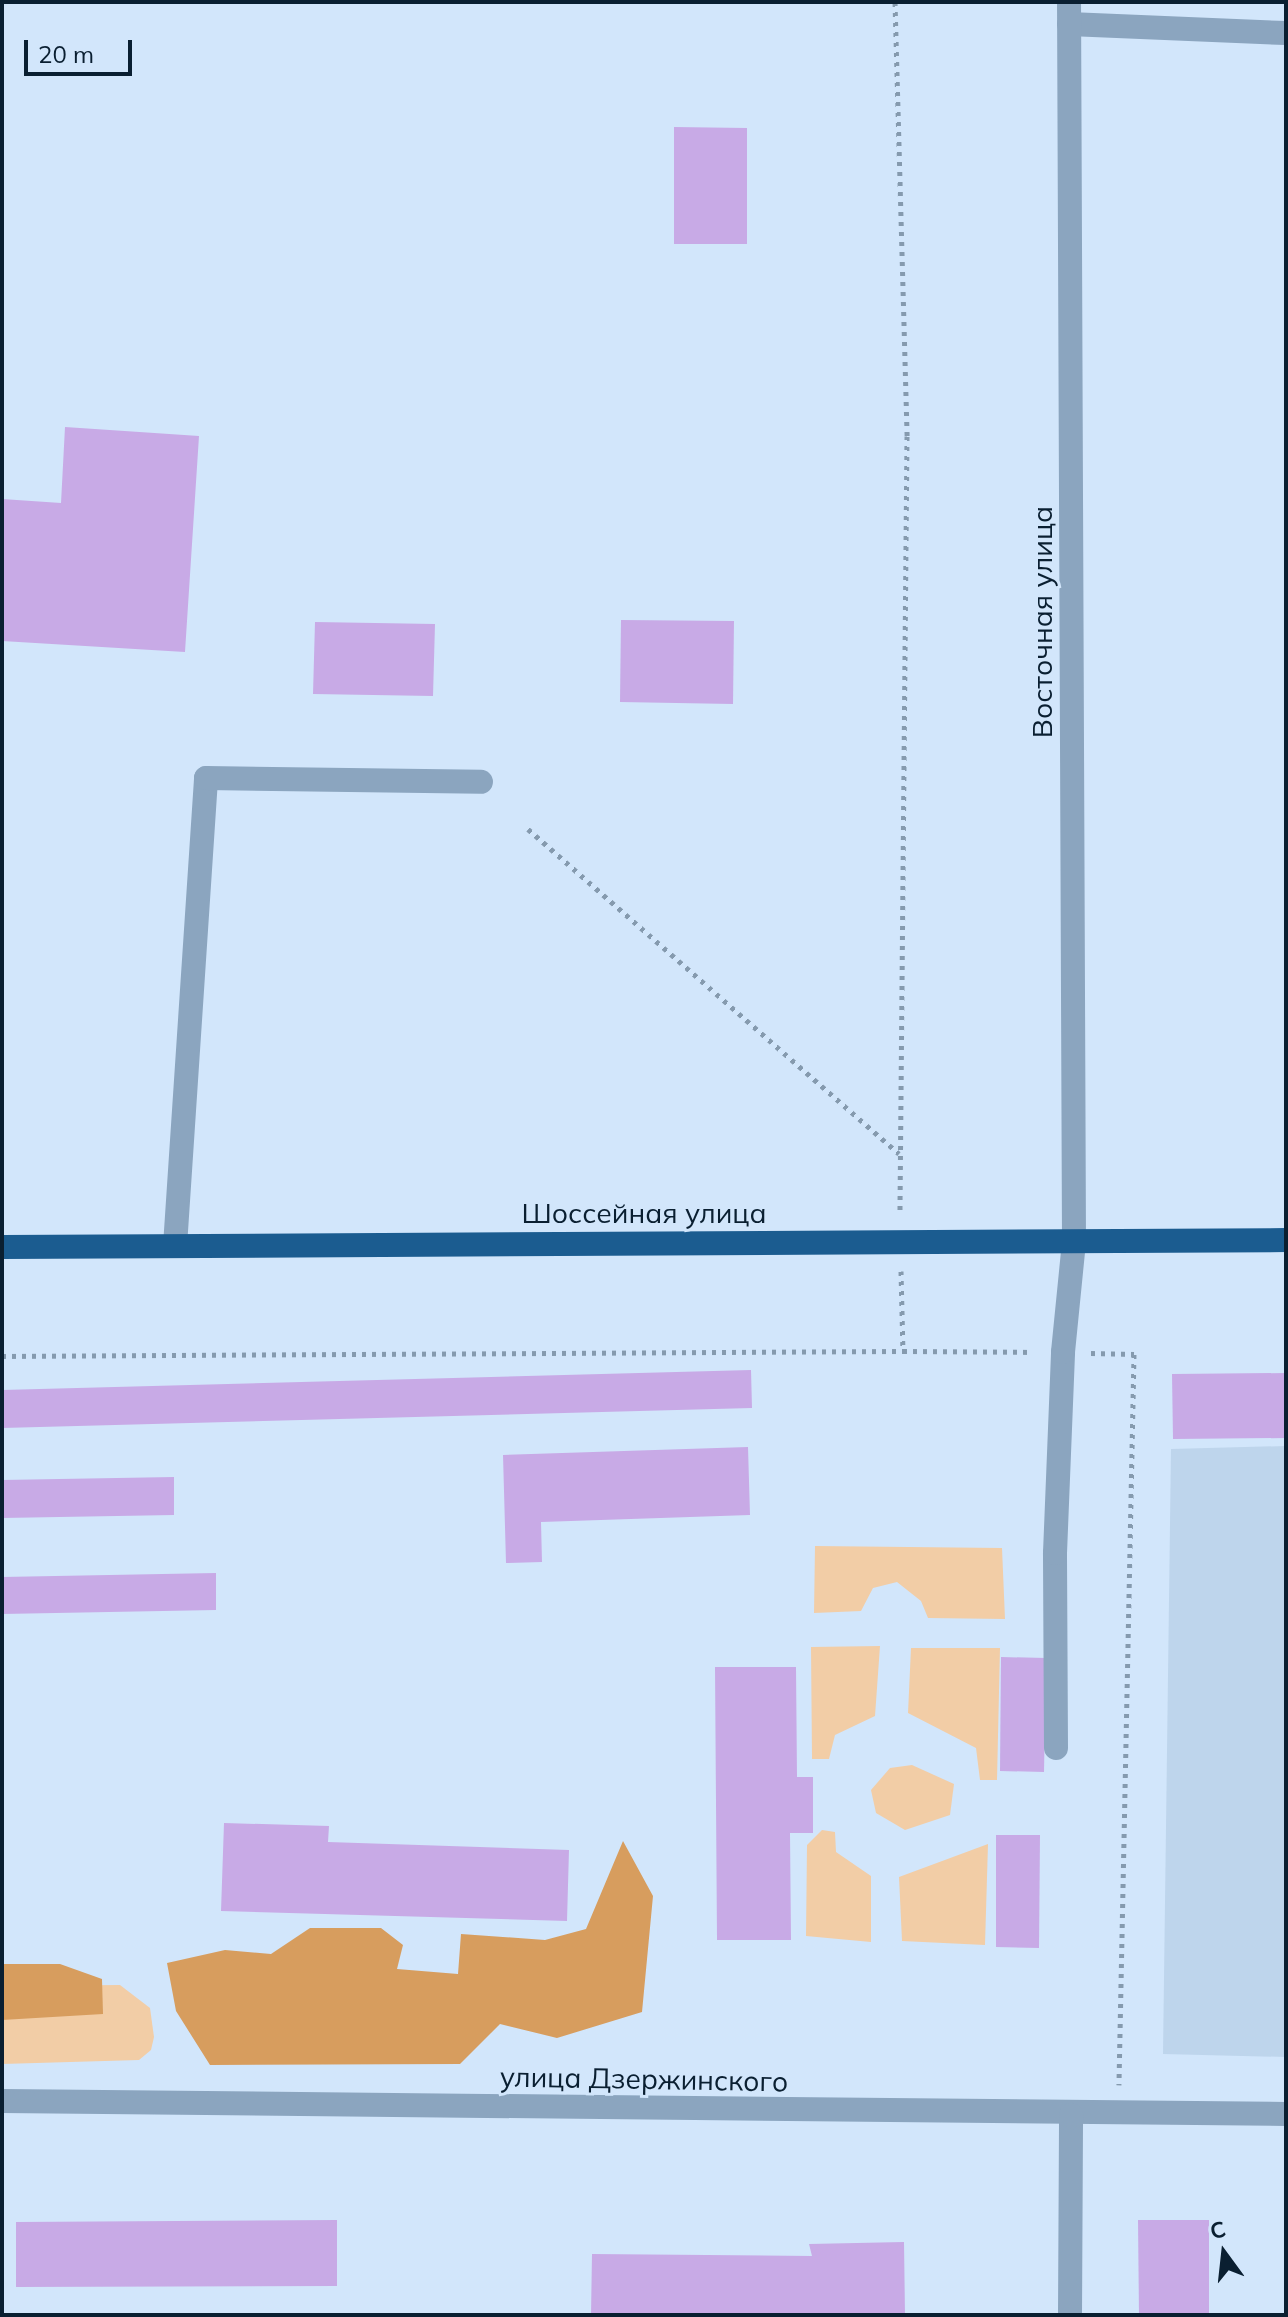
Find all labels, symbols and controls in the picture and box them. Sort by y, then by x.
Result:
scale bar [28,24,136,74]
text: 20 m [38,39,94,69]
street label: Восточная улица [1025,506,1059,738]
street label: Шоссейная улица [521,1196,767,1230]
street label: улица Дзержинского [500,2060,788,2098]
north arrow [1184,2213,1264,2293]
text: С [1207,2214,1229,2245]

